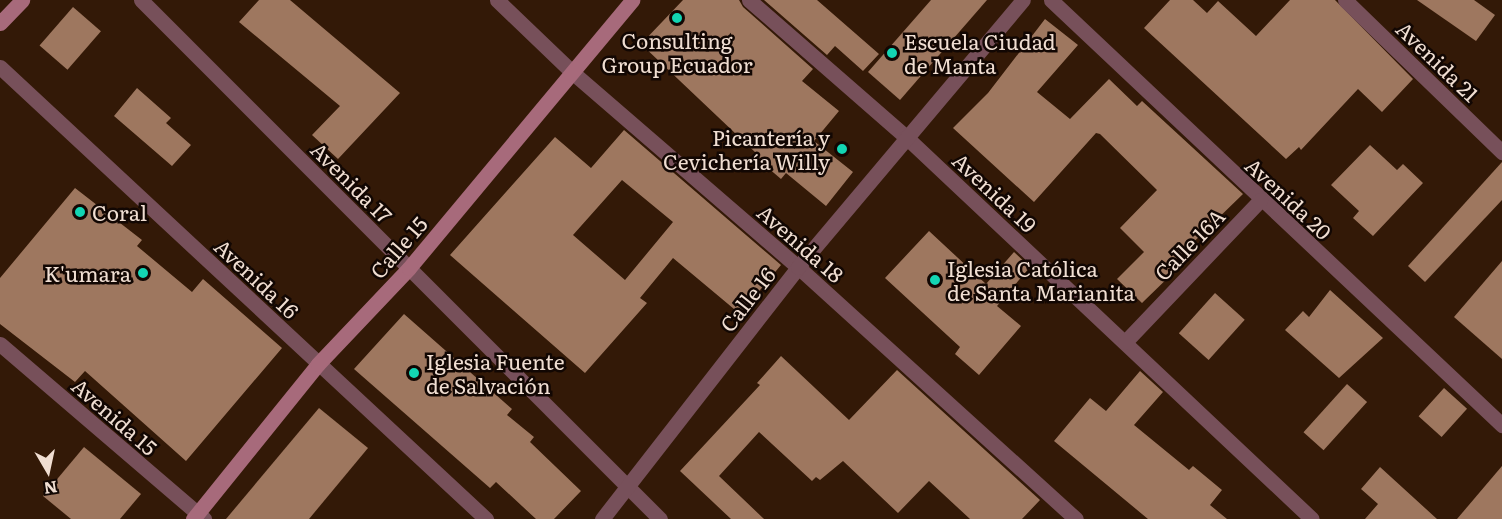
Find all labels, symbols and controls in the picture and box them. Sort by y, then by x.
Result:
marker: Consulting Group Ecuador [670,11,684,25]
street label: Avenida 21 [1392,16,1484,106]
place label: Consulting Group Ecuador [601,27,753,77]
place label: Escuela Ciudad de Manta [904,28,1056,78]
marker: Escuela Ciudad de Manta [885,46,899,60]
place label: Picantería y Cevichería Willy [663,124,830,174]
street label: Avenida 17 [306,136,398,228]
marker: Picantería y Cevichería Willy [835,142,849,156]
street label: Avenida 19 [948,147,1042,237]
street label: Avenida 20 [1241,152,1337,244]
place label: Coral [92,199,147,225]
street label: Avenida 18 [753,199,849,287]
street label: Calle 16A [1149,203,1229,285]
marker: Coral [73,205,87,219]
street label: Calle 15 [364,211,432,283]
street label: Avenida 16 [210,233,304,323]
place label: Iglesia Católica de Santa Marianita [947,255,1135,305]
place label: K'umara [44,260,131,286]
street label: Calle 16 [714,262,780,336]
marker: K'umara [136,266,150,280]
marker: Iglesia Católica de Santa Marianita [928,273,942,287]
place label: Iglesia Fuente de Salvación [426,348,565,398]
marker: Iglesia Fuente de Salvación [407,366,421,380]
street label: Avenida 15 [67,372,163,460]
north arrow [18,441,78,501]
text: N [42,476,59,502]

